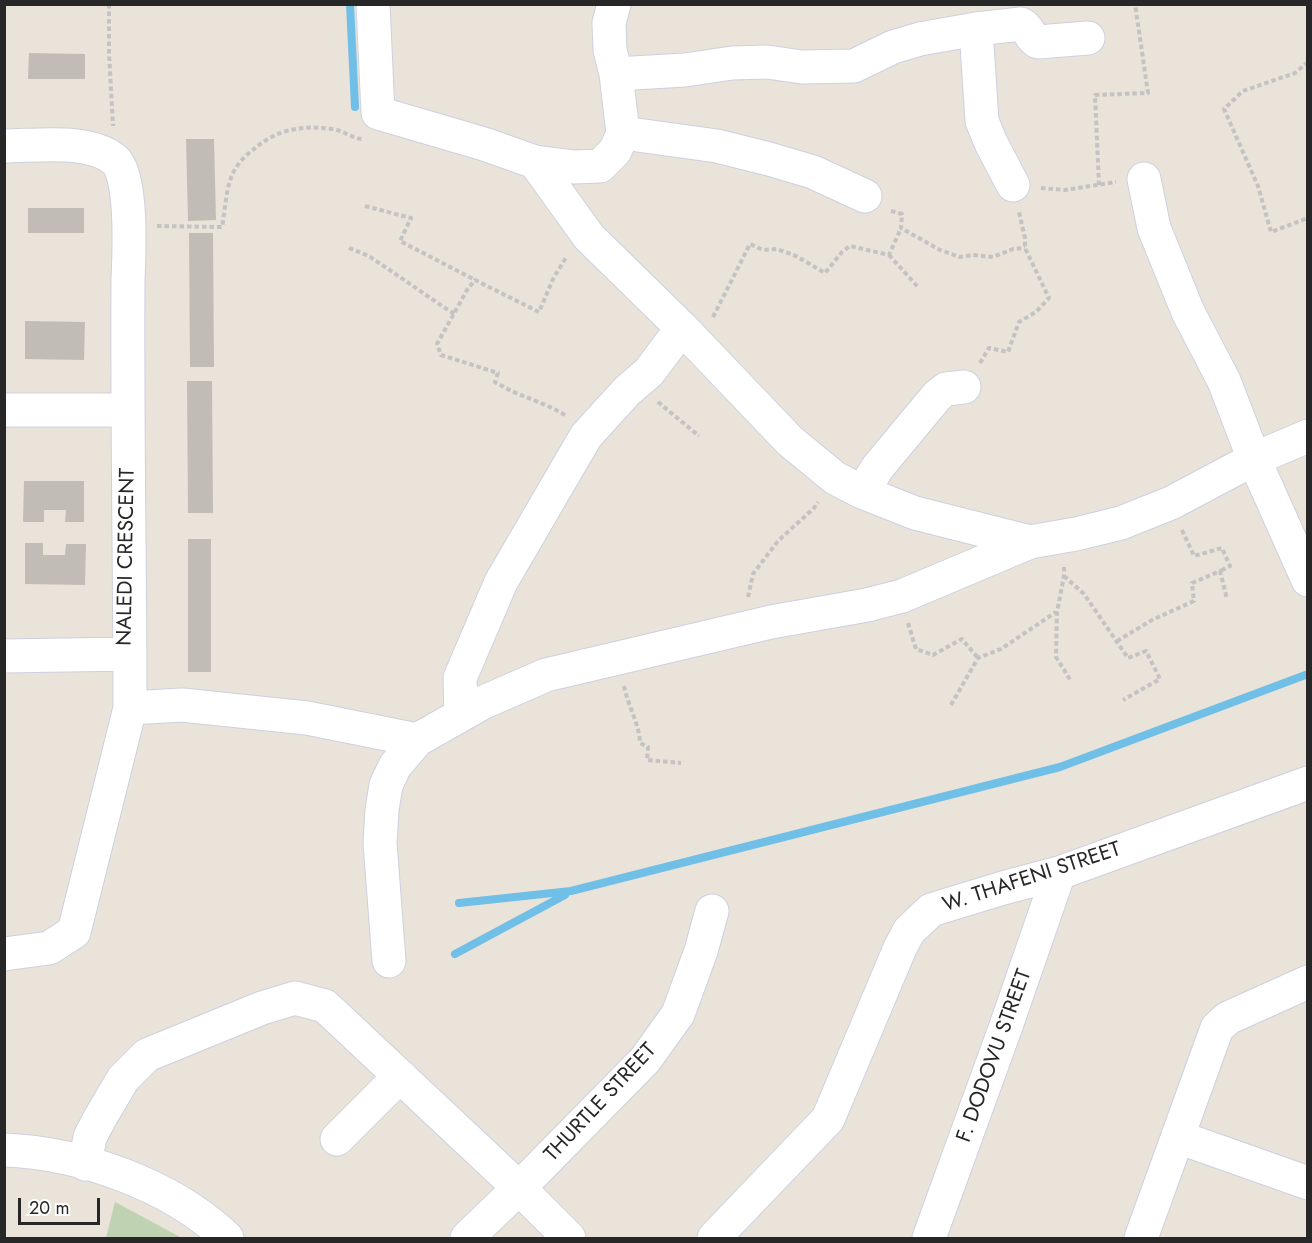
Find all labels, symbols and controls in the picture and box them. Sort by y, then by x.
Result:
street label: NALEDI CRESCENT [113,468,141,646]
street label: W. THAFENI STREET [940,837,1124,919]
street label: F. DODOVU STREET [952,966,1038,1146]
street label: THURTLE STREET [540,1039,662,1167]
scale bar [21,1186,104,1224]
text: 20 m [29,1195,69,1221]

